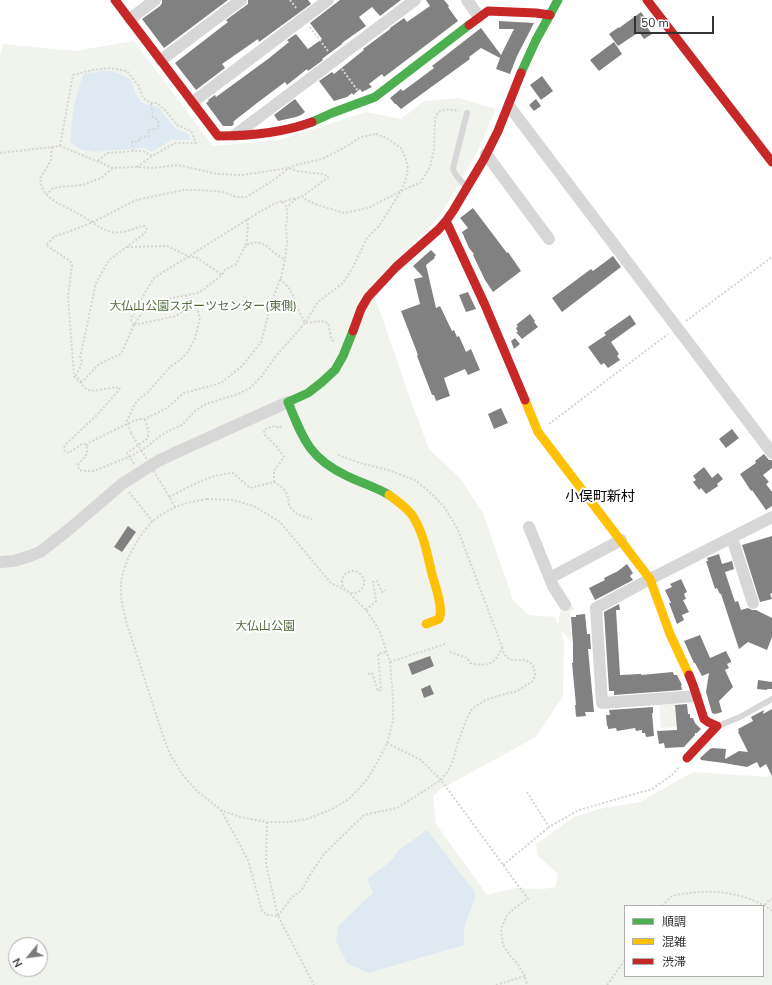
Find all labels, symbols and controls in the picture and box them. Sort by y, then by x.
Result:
scale bar [636,8,716,34]
text: 50 m [641,15,669,31]
park label: 大仏山公園スポーツセンター(東側) [109,300,297,314]
district label: 小俣町新村 [565,490,635,506]
park label: 大仏山公園 [235,620,295,634]
legend [624,905,764,977]
text: 順調 [662,914,686,930]
text: 混雑 [662,934,686,950]
north arrow [8,937,48,977]
text: 渋滞 [662,954,686,970]
text: N [9,955,27,970]

